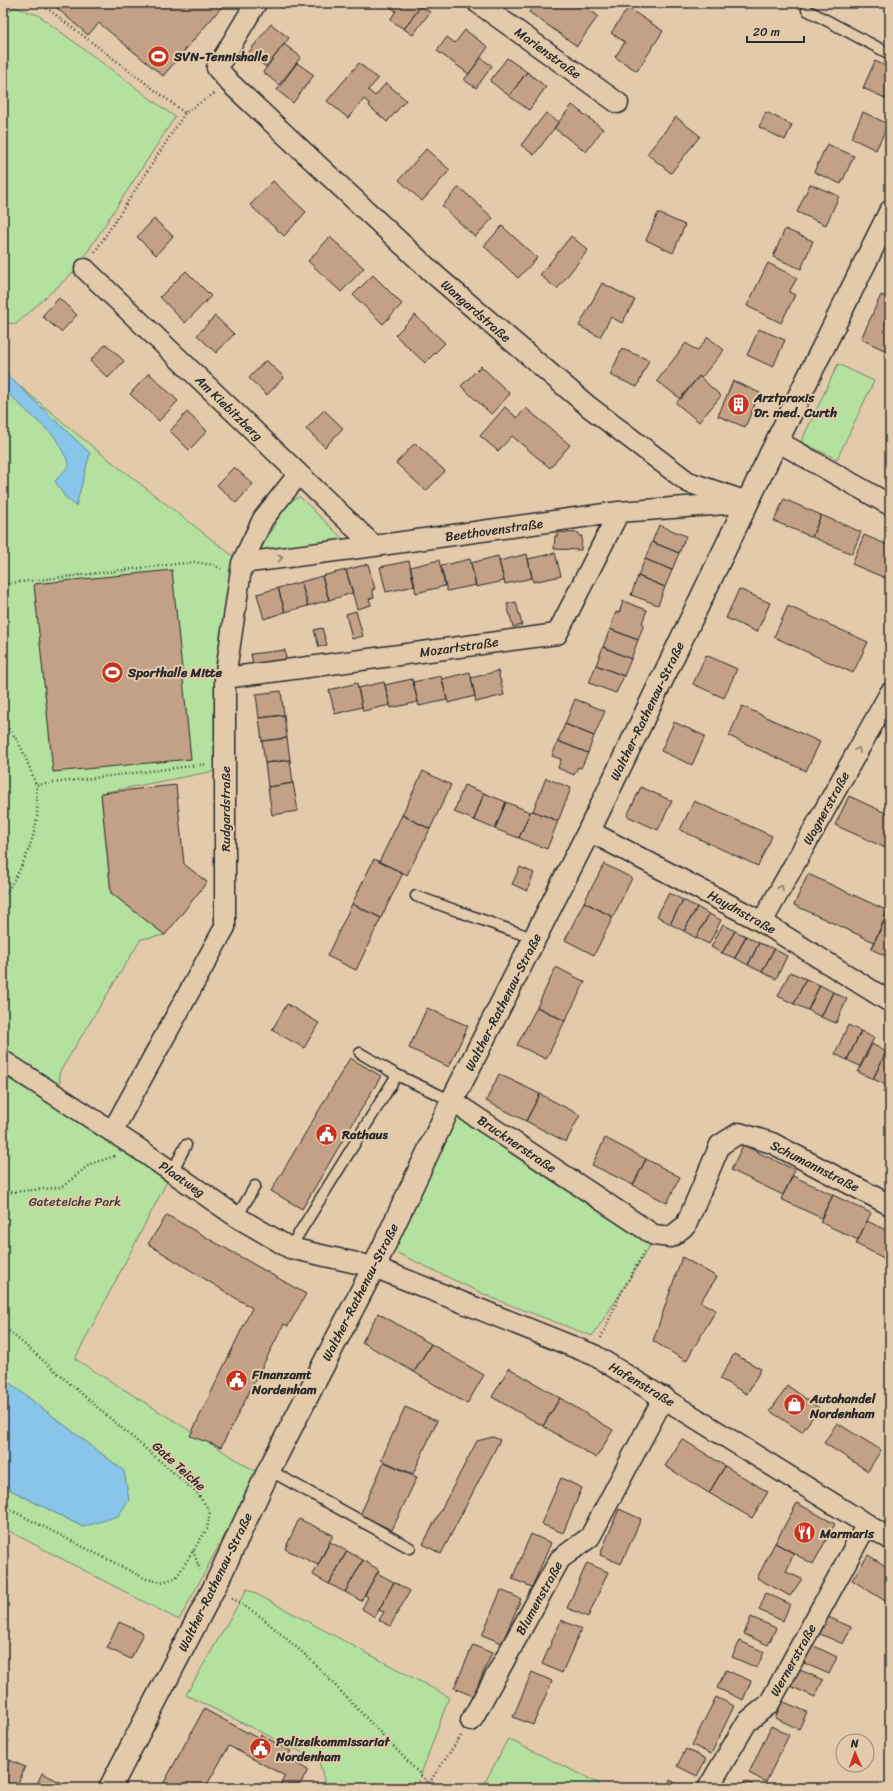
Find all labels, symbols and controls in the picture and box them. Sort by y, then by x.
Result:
scale bar [747,18,804,44]
street label: Marienstraße [510,21,586,85]
text: 20 m [753,21,780,43]
sports icon: SVN-Tennishalle [146,43,172,69]
place label: SVN-Tennishalle [173,45,268,68]
street label: Wangardstraße [435,274,517,349]
street label: Am Kiebitzberg [189,369,269,447]
place label: Arztpraxis Dr. med. Curth [753,386,837,424]
building icon: Arztpraxis Dr. med. Curth [726,391,752,417]
street label: Beethovenstraße [444,512,544,548]
one-way arrow [277,554,283,563]
street label: Mozartstraße [418,630,500,664]
street label: Walther-Rathenau-Straße [603,637,691,784]
sports icon: Sporthalle Mitte [99,659,125,685]
place label: Sporthalle Mitte [127,661,223,684]
one-way arrow [854,747,861,754]
street label: Rudgardstraße [214,766,237,852]
street label: Wagnerstraße [796,767,856,849]
street label: Haydnstraße [703,884,781,941]
one-way arrow [777,885,784,892]
street label: Walther-Rathenau-Straße [458,929,548,1075]
street label: Brucknerstraße [473,1109,562,1179]
public building icon: Rathaus [313,1121,339,1147]
place label: Rathaus [341,1123,388,1146]
street label: Schumannstraße [766,1134,864,1199]
street label: Plaatweg [154,1155,210,1204]
park label: Gateteiche Park [29,1190,121,1213]
street label: Walther-Rathenau-Straße [315,1219,405,1365]
street label: Hafenstraße [604,1355,680,1413]
place label: Finanzamt Nordenham [251,1363,317,1401]
public building icon: Finanzamt Nordenham [223,1368,249,1394]
place label: Autohandel Nordenham [809,1387,877,1425]
shop icon: Autohandel Nordenham [782,1392,808,1418]
street label: Gate Teiche [147,1435,211,1497]
street label: Walther-Rathenau-Straße [171,1508,259,1655]
restaurant icon: Marmaris [792,1520,818,1546]
place label: Marmaris [819,1522,875,1545]
street label: Blumenstraße [509,1556,569,1639]
street label: Wernerstraße [763,1619,823,1701]
place label: Polizeikommissariat Nordenham [275,1730,390,1768]
north arrow [835,1733,875,1773]
text: N [850,1734,859,1753]
public building icon: Polizeikommissariat Nordenham [247,1735,273,1761]

